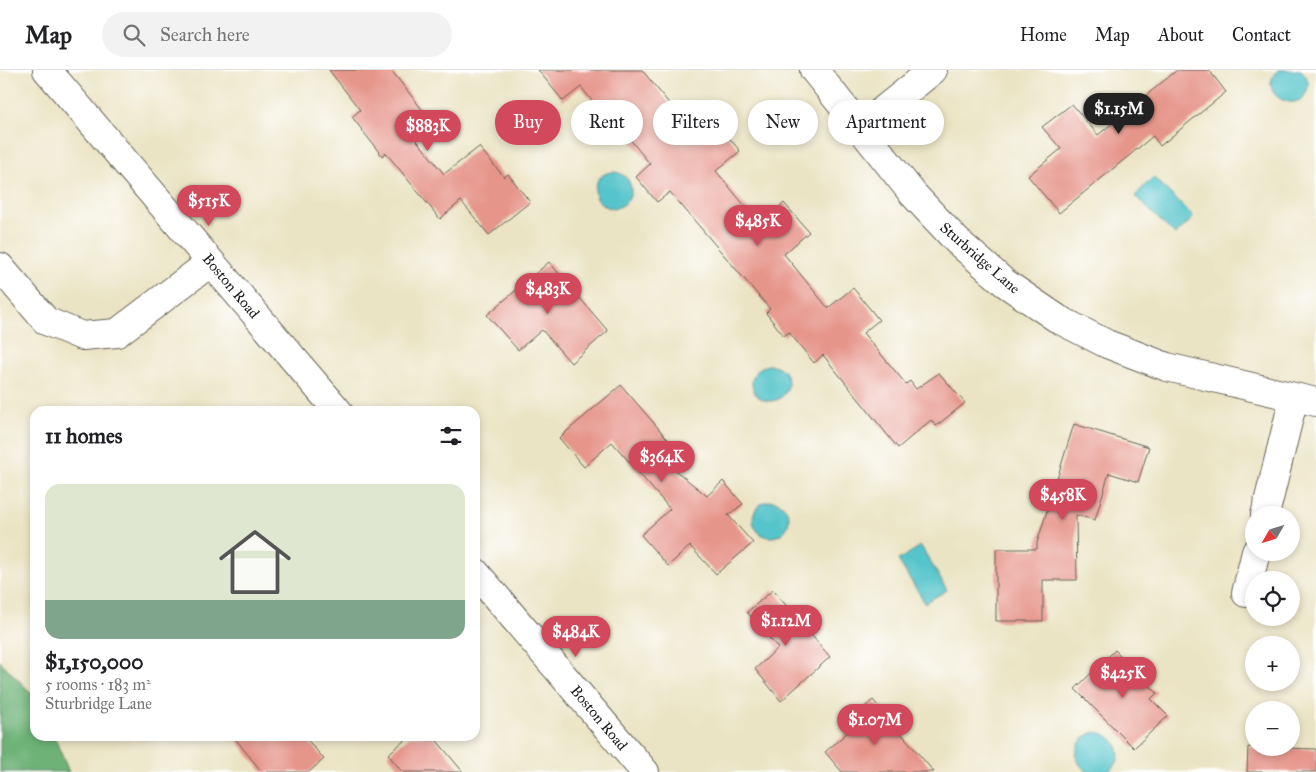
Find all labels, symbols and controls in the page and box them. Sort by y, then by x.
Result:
search box [102,12,452,57]
text: Map [25,20,72,50]
icon: search [120,21,148,49]
text: Search here [160,23,250,46]
text: Home [1020,24,1067,46]
text: Map [1095,24,1130,46]
text: About [1158,24,1204,46]
text: Contact [1232,24,1291,46]
pin: $1.15M [1078,92,1160,135]
text: $1.15M [1094,99,1144,118]
chip: Buy [495,100,561,145]
chip: Rent [571,100,643,145]
chip: Filters [653,100,738,145]
chip: New [748,100,818,145]
chip: Apartment [828,100,944,145]
pin: $883K [393,109,463,152]
text: $883K [406,116,450,135]
pin: $515K [174,184,244,227]
text: $515K [188,191,230,210]
pin: $485K [723,204,793,247]
text: $485K [735,211,781,230]
street label: Sturbridge Lane [936,218,1024,298]
street label: Boston Road [199,250,264,323]
pin: $483K [513,272,583,315]
text: $483K [526,279,570,298]
icon: filters [437,422,465,450]
text: 11 homes [45,423,122,449]
pin: $364K [627,440,697,483]
text: $364K [640,447,684,466]
pin: $458K [1028,478,1098,521]
text: $458K [1040,485,1086,504]
north arrow [1245,506,1300,561]
map controls [1245,506,1300,756]
icon: home [210,517,300,607]
button: locate [1245,571,1300,626]
pin: $1.12M [745,604,827,647]
text: $1.12M [761,611,811,630]
pin: $484K [541,616,611,658]
text: $484K [552,622,600,641]
button: + [1245,636,1300,691]
text: $1,150,000 [45,649,144,675]
pin: $425K [1088,656,1158,699]
text: $425K [1100,663,1146,682]
text: 5 rooms · 183 m² [45,675,151,694]
street label: Boston Road [567,682,632,755]
text: Sturbridge Lane [45,694,152,713]
button: − [1245,701,1300,756]
pin: $1.07M [834,704,916,746]
text: $1.07M [848,710,902,729]

